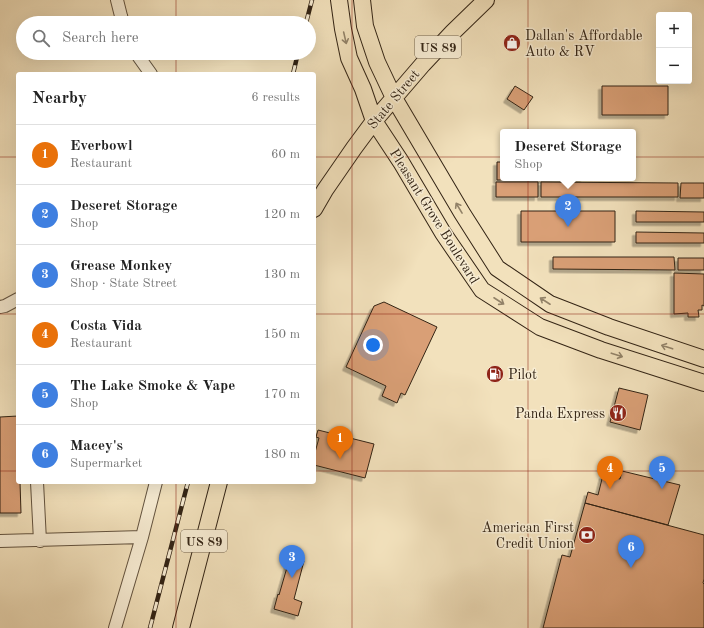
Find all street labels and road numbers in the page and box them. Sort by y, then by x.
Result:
road number: US 89 [415,36,461,58]
street label: State Street [365,67,423,132]
street label: Pleasant Grove Boulevard [387,146,482,287]
road number: US 89 [181,530,227,552]

